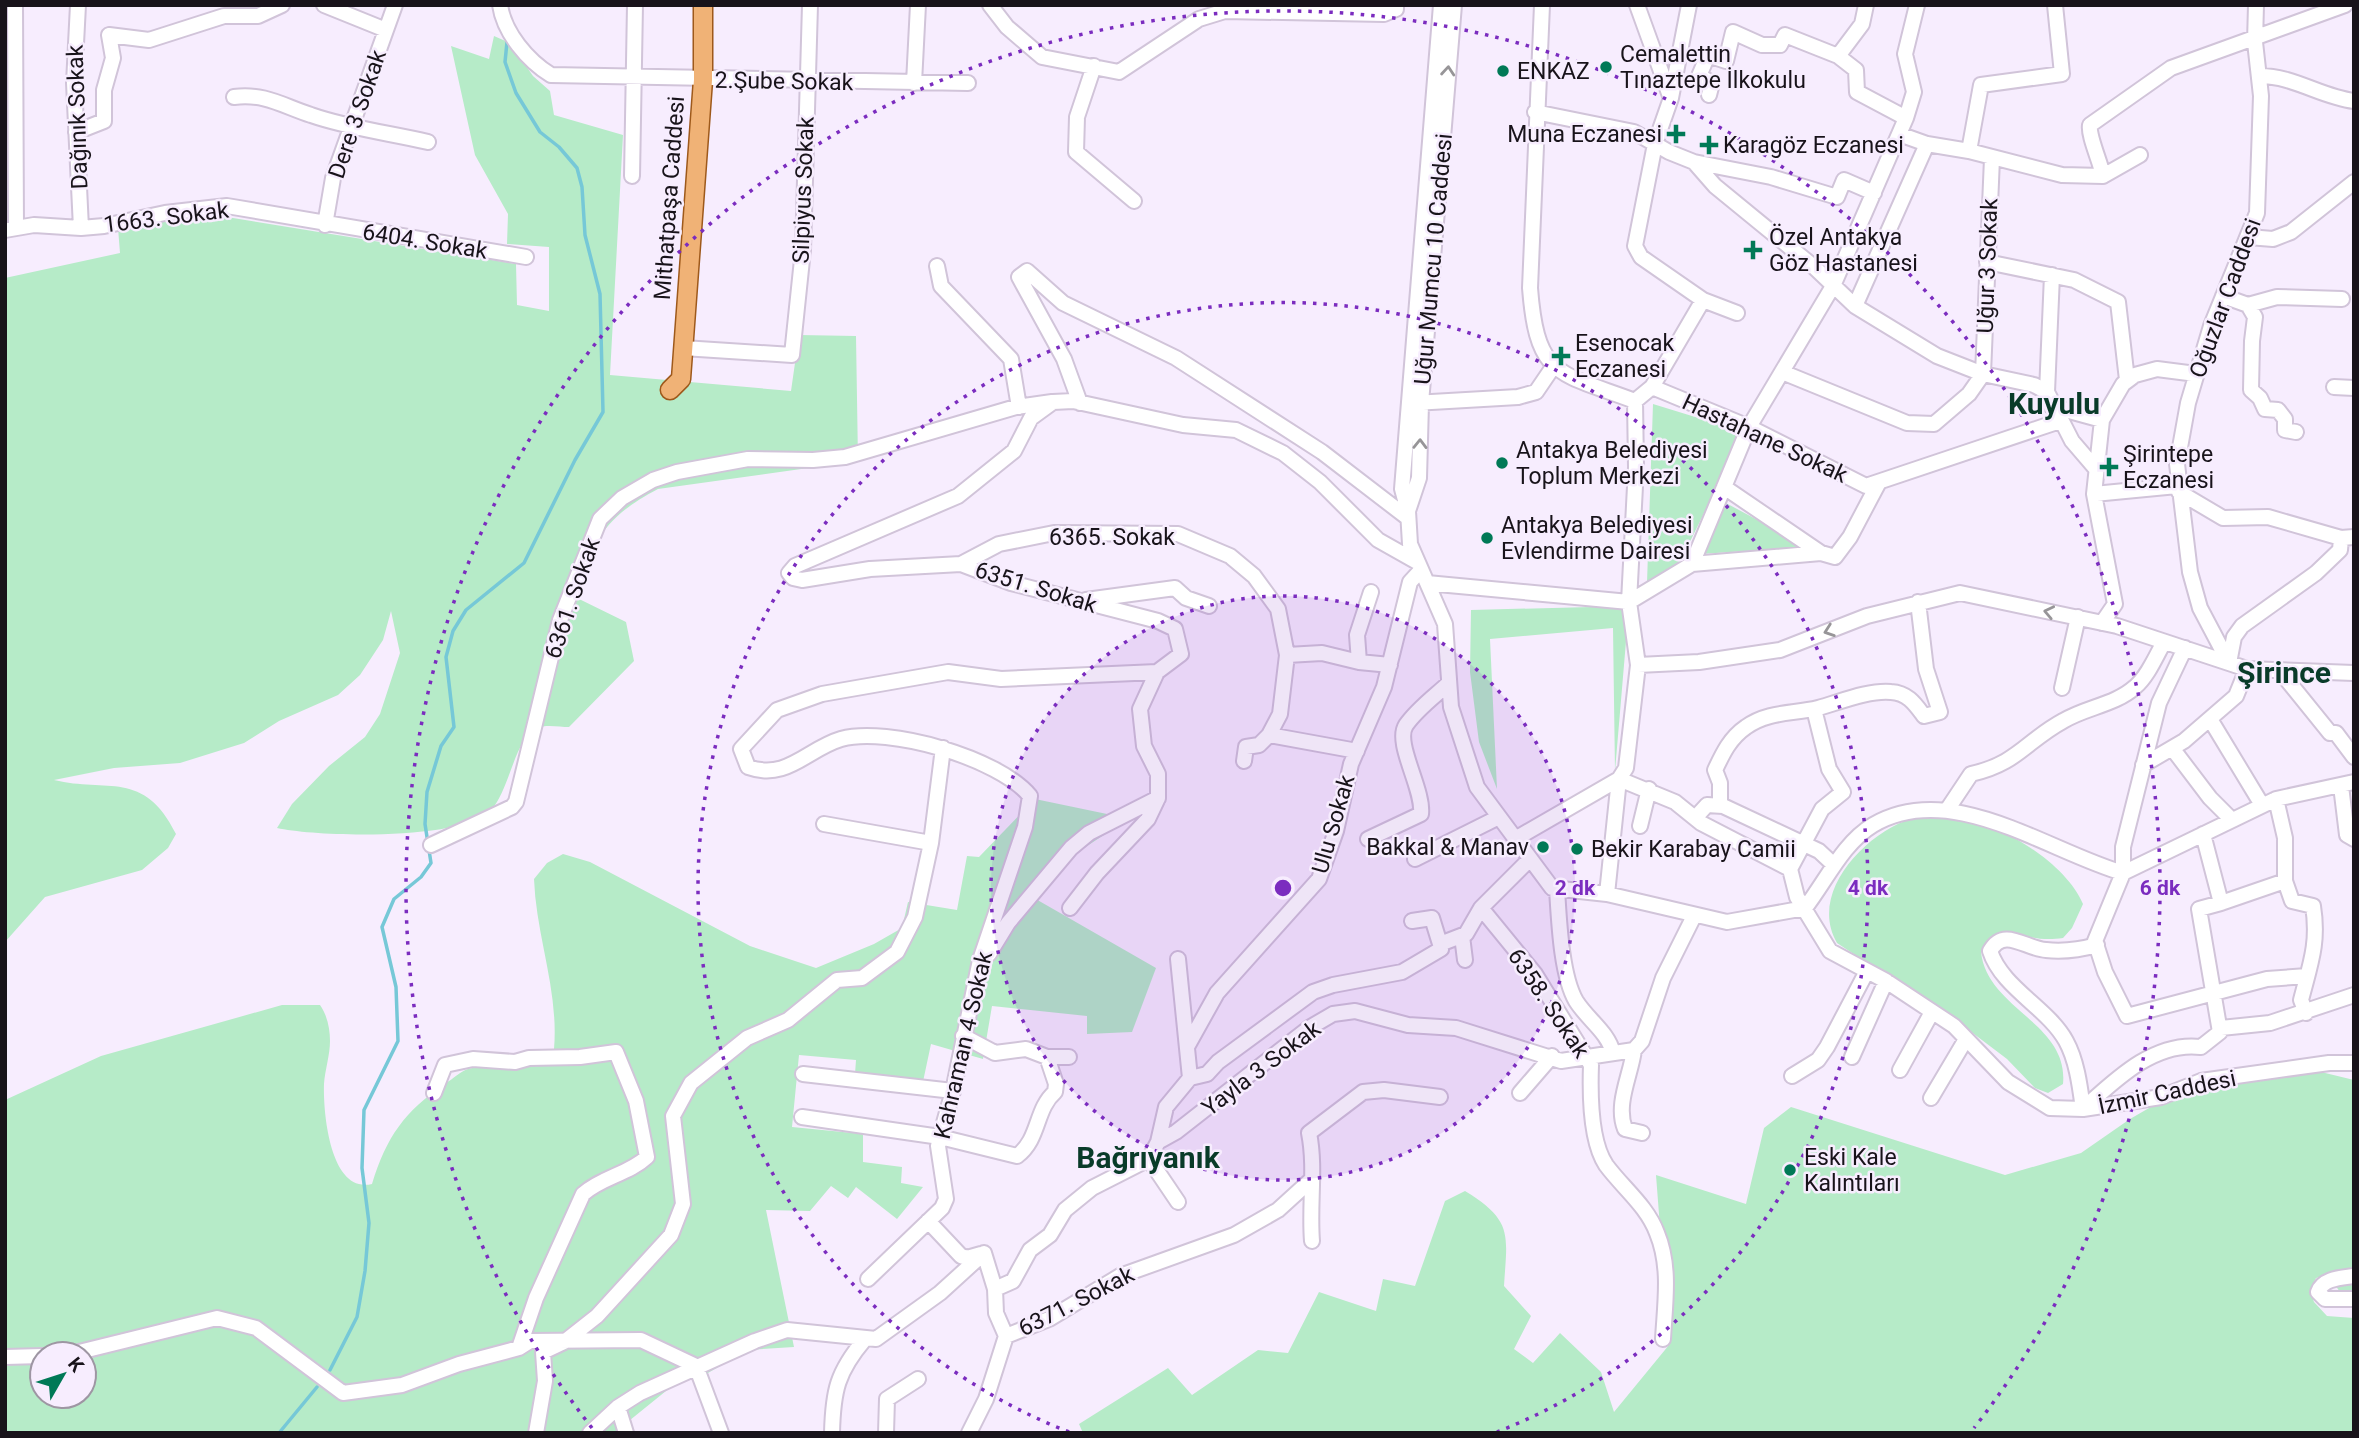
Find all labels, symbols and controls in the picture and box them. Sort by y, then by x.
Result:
place label: Cemalettin Tınaztepe İlkokulu [1620,41,1806,94]
street label: Dağınık Sokak [61,44,94,190]
street label: Dere 3 Sokak [323,46,392,182]
place label: ENKAZ [1517,58,1590,85]
marker: Cemalettin Tınaztepe İlkokulu [1598,59,1614,75]
marker: ENKAZ [1495,63,1511,79]
one-way arrow [1440,65,1455,76]
street label: 2.Şube Sokak [714,67,854,96]
street label: Mithatpaşa Caddesi [649,95,690,301]
street label: Silpiyus Sokak [787,116,820,264]
place label: Muna Eczanesi [1507,121,1662,148]
marker: Muna Eczanesi [1668,126,1684,142]
street label: Uğur Mumcu 10 Caddesi [1409,132,1458,386]
place label: Karagöz Eczanesi [1723,132,1904,159]
marker: Karagöz Eczanesi [1701,137,1717,153]
street label: 1663. Sokak [102,196,231,239]
street label: Uğur 3 Sokak [1972,198,2003,334]
street label: Oğuzlar Caddesi [2184,215,2267,381]
street label: 6404. Sokak [361,218,490,265]
place label: Özel Antakya Göz Hastanesi [1769,223,1918,277]
marker: Özel Antakya Göz Hastanesi [1743,240,1763,260]
place label: Esenocak Eczanesi [1575,330,1675,383]
marker: Esenocak Eczanesi [1553,348,1569,364]
district label: Kuyulu [2008,386,2100,421]
street label: Hastahane Sokak [1678,388,1852,489]
place label: Antakya Belediyesi Toplum Merkezi [1516,437,1708,490]
one-way arrow [1412,439,1427,450]
place label: Şirintepe Eczanesi [2123,441,2214,494]
marker: Antakya Belediyesi Toplum Merkezi [1494,455,1510,471]
marker: Şirintepe Eczanesi [2101,459,2117,475]
place label: Antakya Belediyesi Evlendirme Dairesi [1501,512,1693,565]
street label: 6365. Sokak [1049,524,1175,551]
marker: Antakya Belediyesi Evlendirme Dairesi [1479,530,1495,546]
street label: 6361. Sokak [539,534,606,662]
street label: 6351. Sokak [972,556,1100,619]
one-way arrow [2043,605,2055,620]
one-way arrow [1824,623,1836,637]
district label: Şirince [2237,655,2331,690]
street label: Ulu Sokak [1307,771,1361,877]
place label: Bakkal & Manav [1366,834,1529,861]
place label: Bekir Karabay Camii [1591,836,1796,863]
marker: Bakkal & Manav [1535,839,1551,855]
marker: Bekir Karabay Camii [1569,841,1585,857]
centre of rings [1271,876,1295,900]
text: 2 dk [1555,876,1596,900]
text: 4 dk [1848,876,1889,900]
text: 6 dk [2140,876,2181,900]
street label: 6358. Sokak [1502,943,1595,1063]
street label: Kahraman 4 Sokak [929,948,998,1142]
street label: Yayla 3 Sokak [1197,1015,1326,1122]
street label: İzmir Caddesi [2096,1065,2238,1120]
district label: Bağrıyanık [1076,1140,1221,1175]
place label: Eski Kale Kalıntıları [1804,1144,1900,1197]
marker: Eski Kale Kalıntıları [1782,1162,1798,1178]
street label: 6371. Sokak [1014,1261,1139,1342]
north arrow [28,1340,98,1410]
text: K [63,1353,89,1377]

